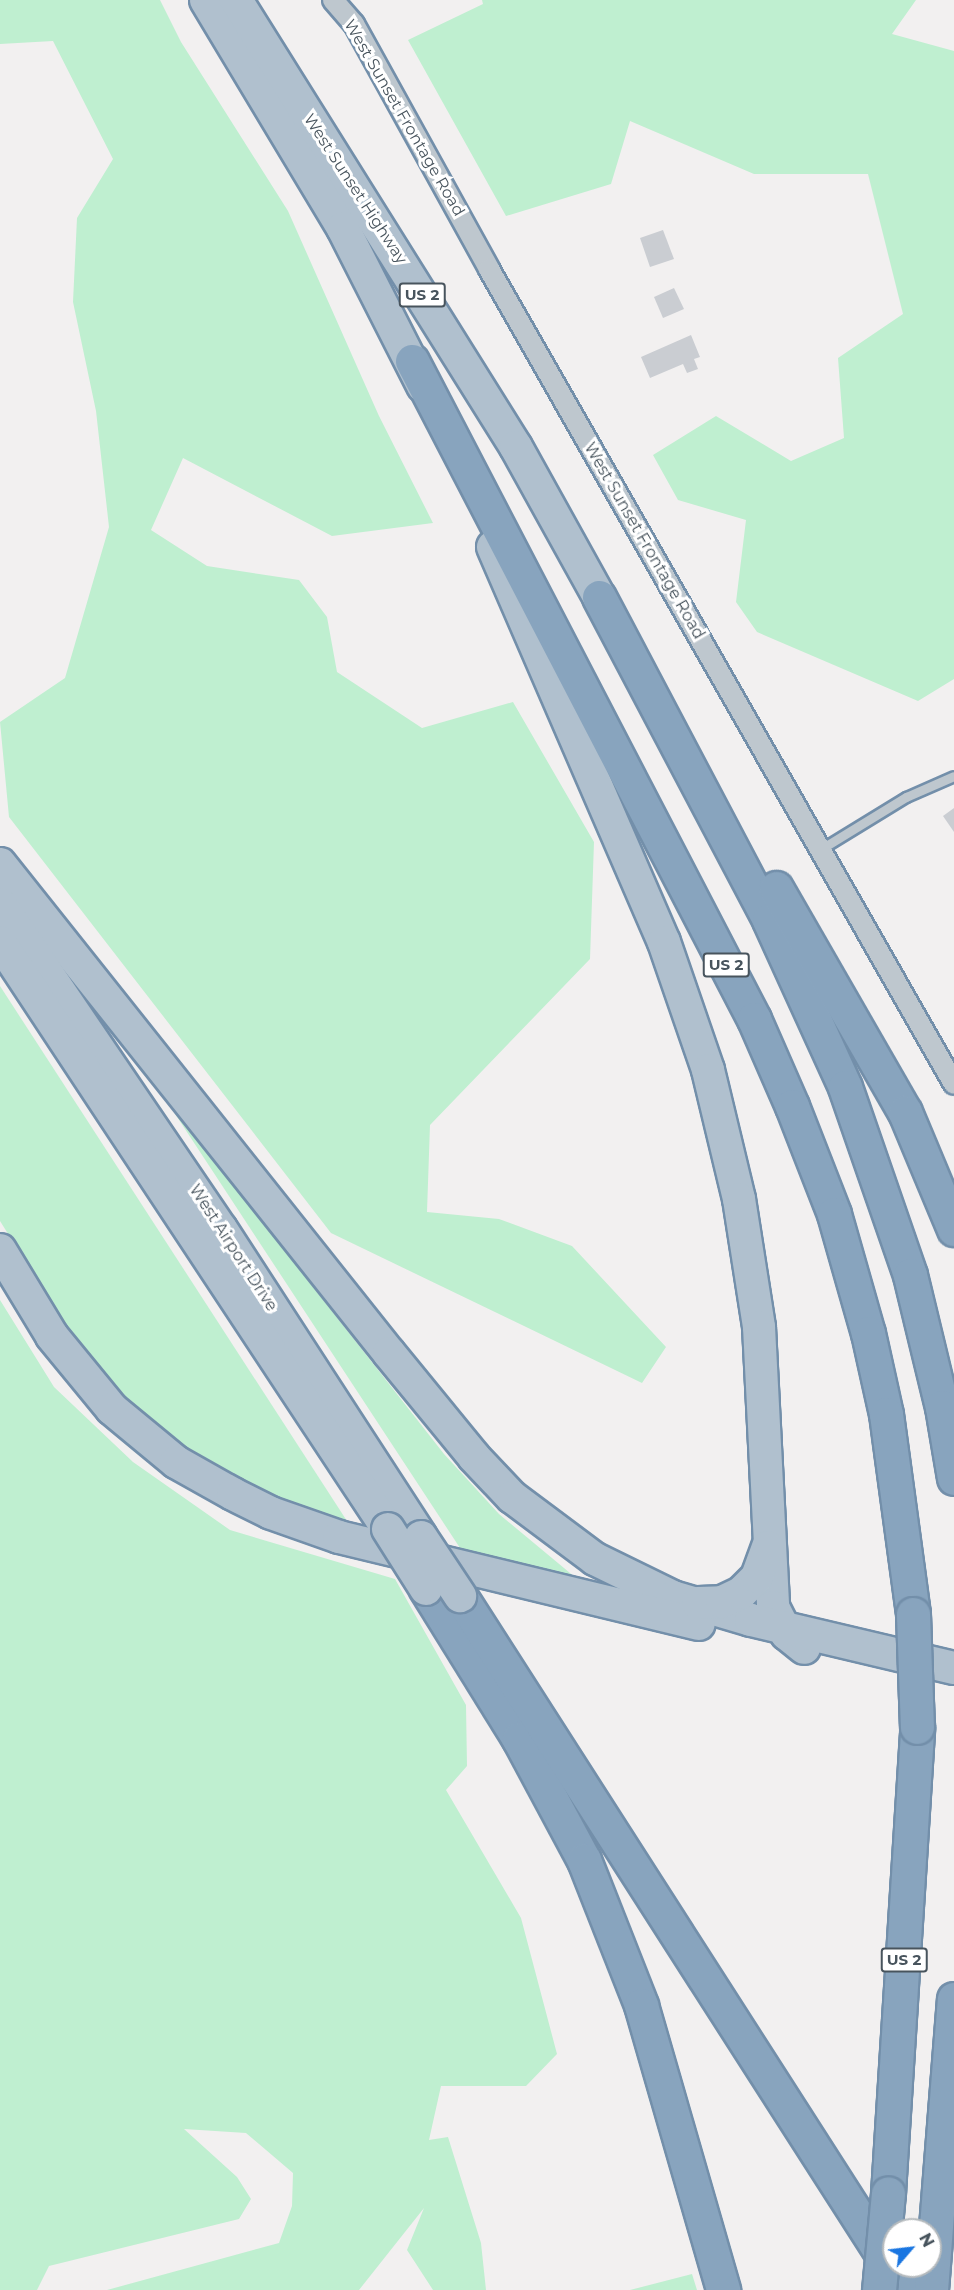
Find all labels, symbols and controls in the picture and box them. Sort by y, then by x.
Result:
street label: West Sunset Frontage Road [340,16,468,220]
street label: West Sunset Highway [299,110,411,268]
road number: US 2 [398,283,446,307]
street label: West Sunset Frontage Road [580,439,708,643]
road number: US 2 [702,953,750,977]
street label: West Airport Drive [185,1181,281,1315]
road number: US 2 [880,1948,928,1972]
north arrow [882,2218,942,2278]
text: N [915,2230,938,2250]

